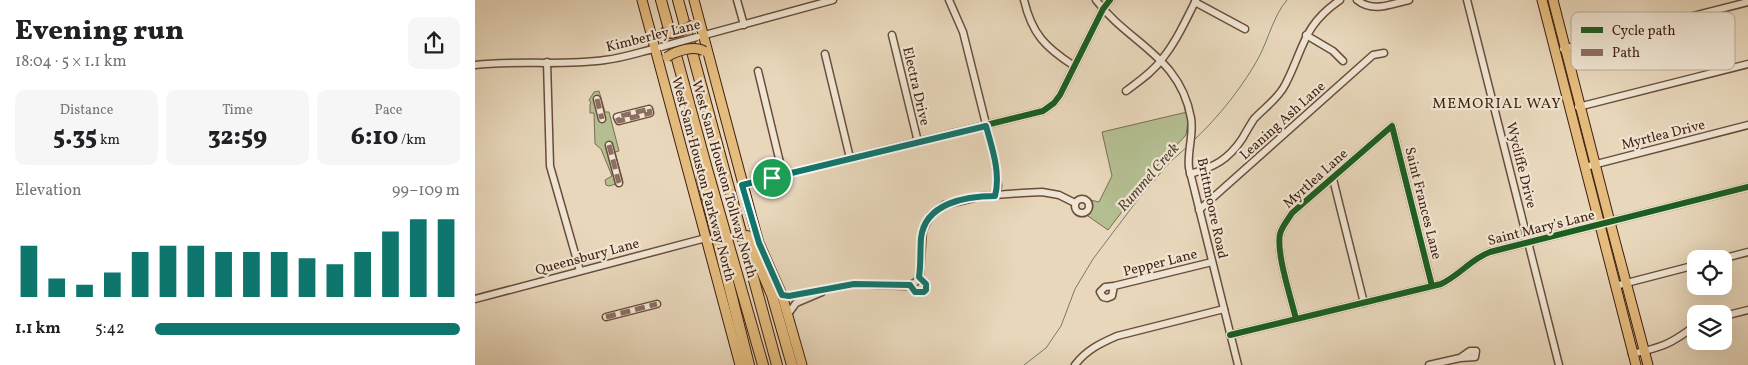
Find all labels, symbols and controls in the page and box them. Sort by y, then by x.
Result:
text: Evening run [15,12,184,51]
legend [1571,12,1735,70]
street label: Kimberley Lane [604,15,703,57]
button: share [408,17,460,69]
text: Cycle path [1612,22,1676,41]
text: Path [1612,44,1640,63]
street label: Electra Drive [897,45,934,128]
text: 18:04 · 5 × 1.1 km [15,51,127,73]
street label: West Sam Houston Parkway North [666,75,739,284]
street label: Leaning Ash Lane [1236,77,1330,165]
street label: West Sam Houston Tollway North [686,78,761,281]
district label: MEMORIAL WAY [1432,94,1562,115]
text: Distance [60,101,113,120]
text: Time [222,101,253,120]
text: Pace [375,101,403,120]
street label: Myrtlea Drive [1620,116,1707,155]
text: 5.35 [53,120,97,155]
text: 32:59 [208,120,267,155]
text: 6:10 [351,120,398,155]
street label: Wycliffe Drive [1501,120,1541,211]
text: km [97,131,120,150]
text: /km [398,131,426,150]
water label: Rummel Creek [1113,139,1185,217]
street label: Myrtlea Lane [1280,145,1353,213]
street label: Saint Frances Lane [1399,145,1446,262]
street label: Brittmoore Road [1192,156,1232,261]
pin [751,157,793,199]
icon: arrive [758,164,786,192]
text: Elevation [15,180,82,202]
text: 99–109 m [392,180,460,202]
street label: Saint Mary's Lane [1486,206,1597,251]
street label: Queensbury Lane [533,234,642,280]
street label: Pepper Lane [1121,245,1200,282]
map controls [1687,250,1732,350]
button: locate [1687,250,1732,295]
button: layers [1687,305,1732,350]
text: 1.1 km [15,318,61,340]
text: 5:42 [95,318,125,340]

